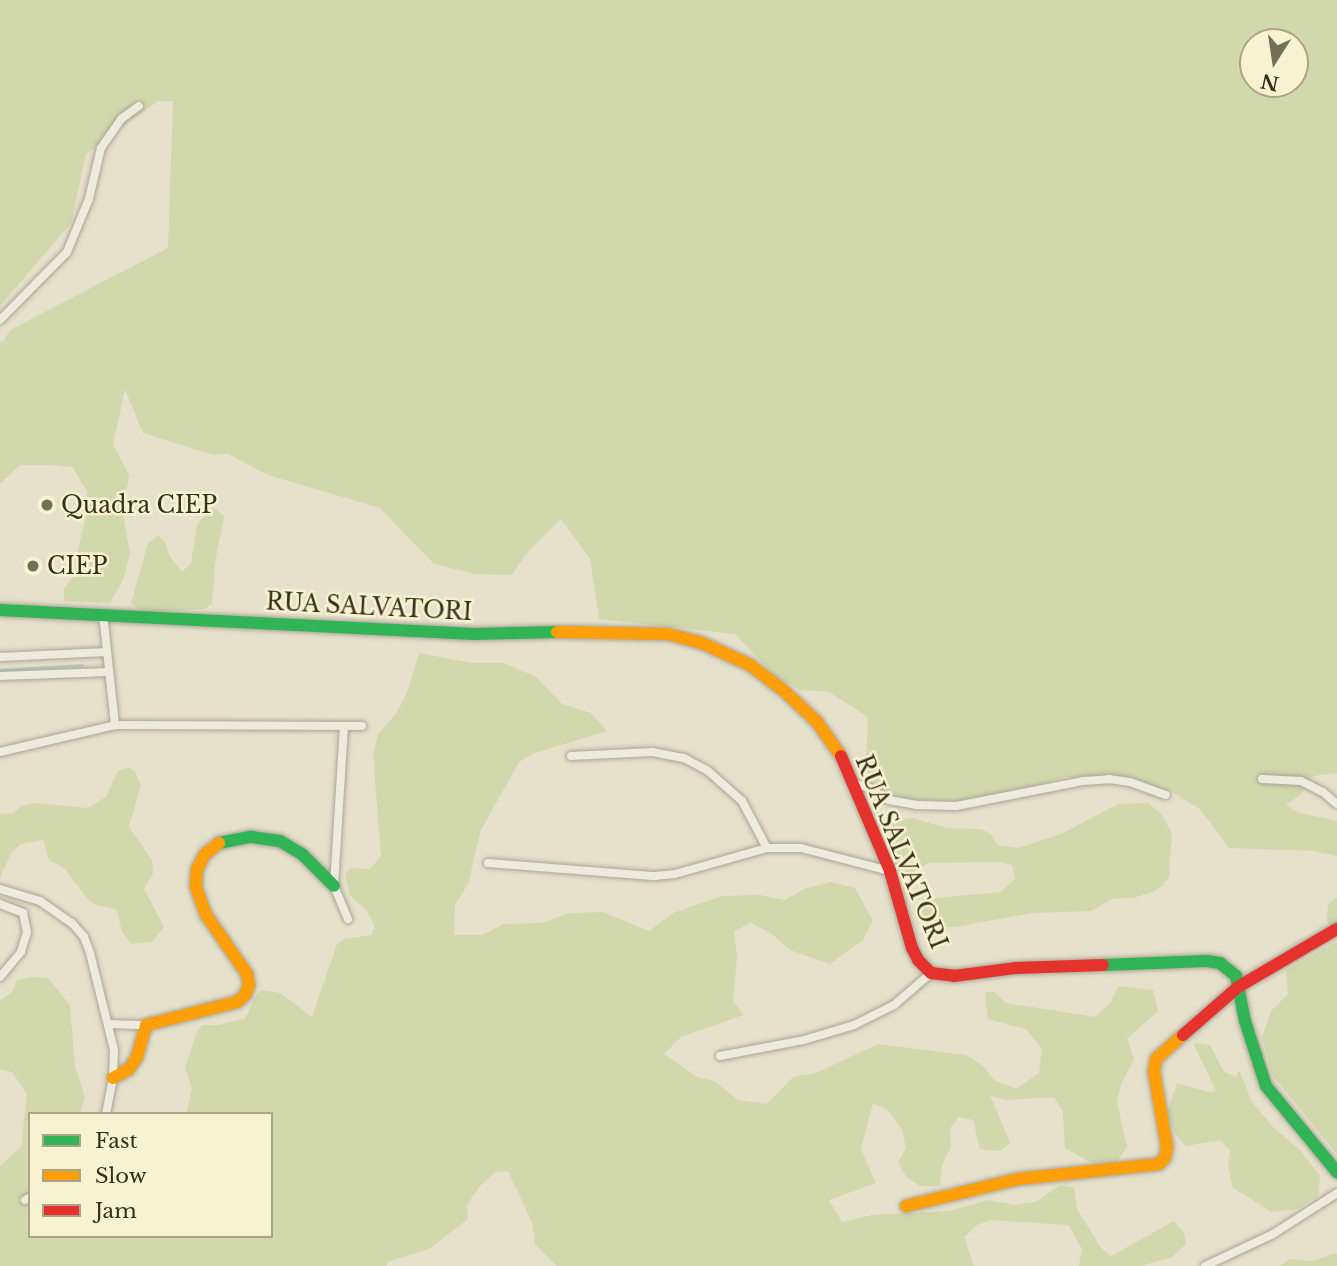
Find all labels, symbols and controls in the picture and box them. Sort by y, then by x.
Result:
north arrow [1239,28,1309,98]
text: N [1259,69,1281,95]
place label: Quadra CIEP [61,491,217,519]
marker: Quadra CIEP [39,497,55,513]
place label: CIEP [47,552,107,580]
marker: CIEP [25,558,41,574]
street label: RUA SALVATORI [265,588,473,626]
street label: RUA SALVATORI [849,751,953,953]
legend [28,1112,273,1238]
text: Fast [95,1128,137,1154]
text: Slow [95,1163,147,1189]
text: Jam [95,1198,137,1224]

